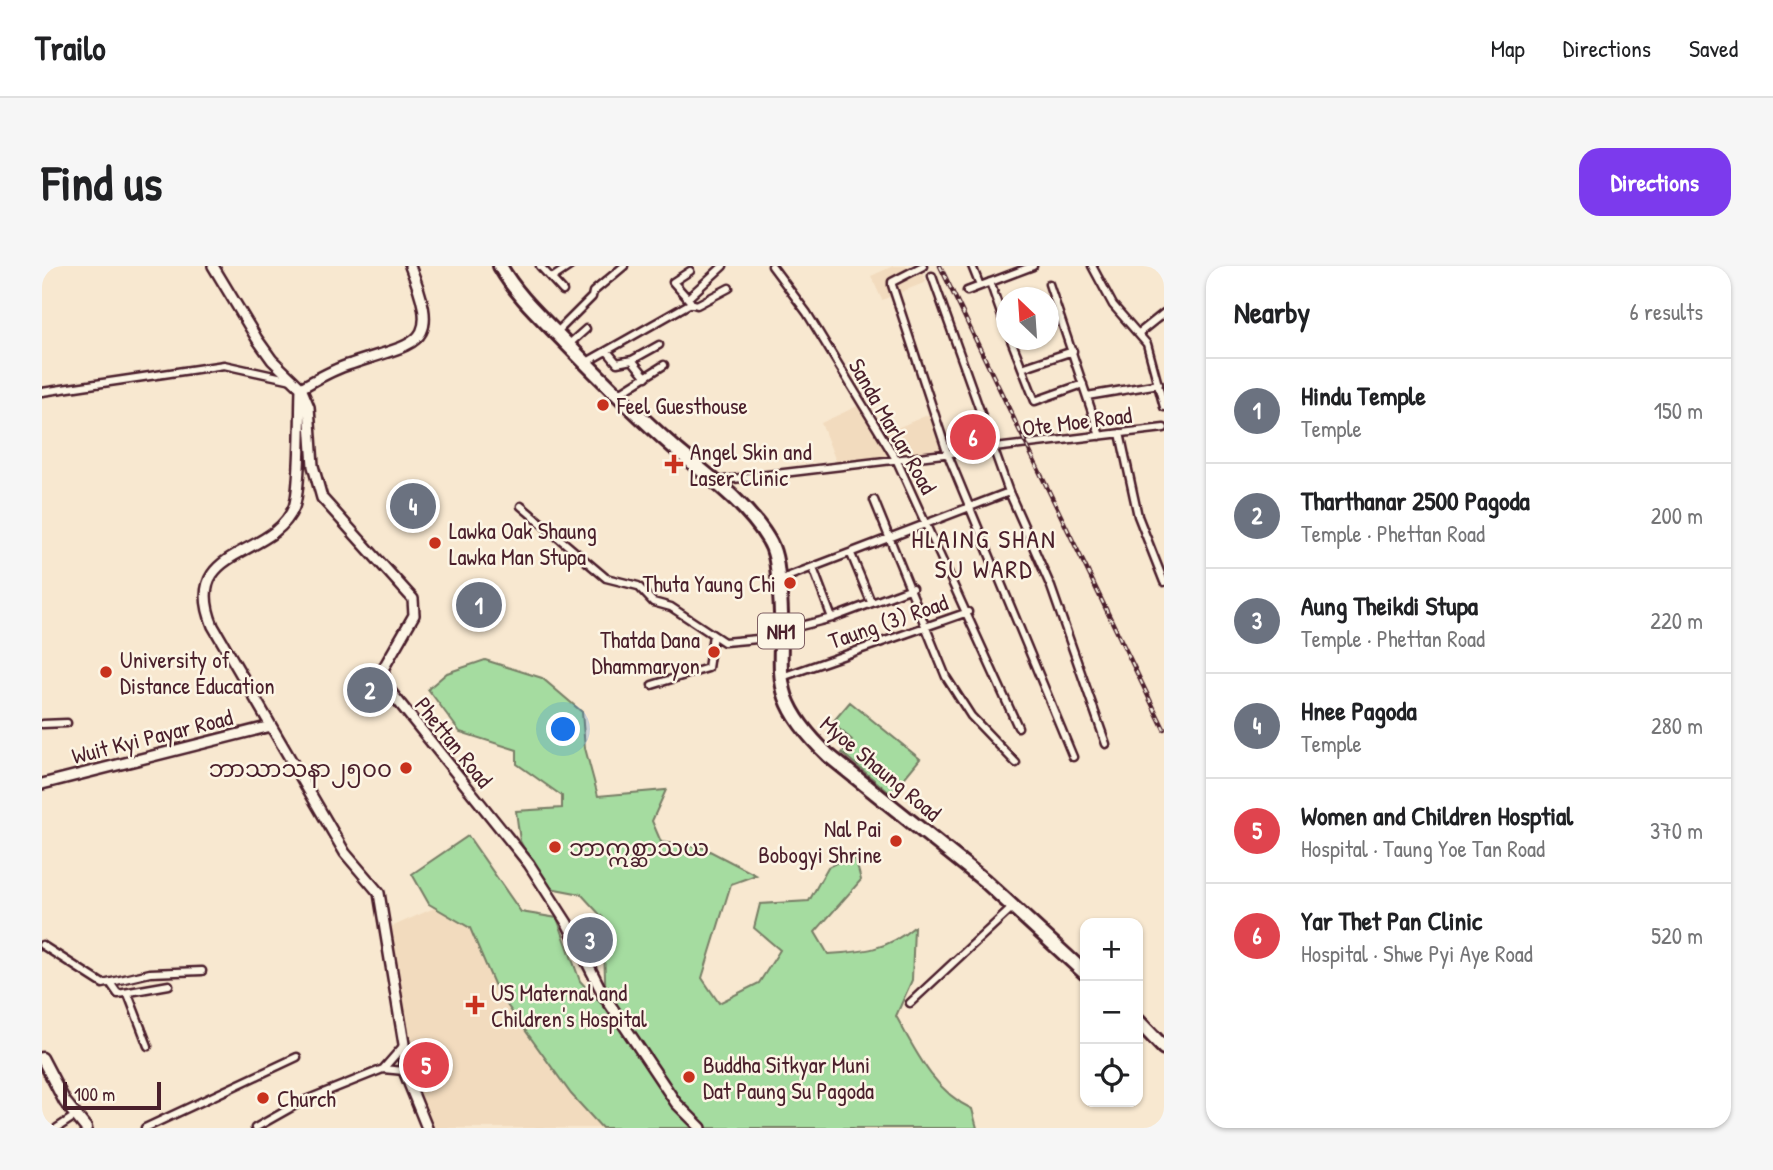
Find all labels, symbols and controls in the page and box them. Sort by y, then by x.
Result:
text: Trailo [35,26,106,70]
text: Map [1491,32,1525,64]
text: Directions [1563,32,1651,64]
text: Saved [1689,32,1738,64]
button: Directions [1579,148,1731,216]
text: Find us [42,149,162,215]
north arrow [996,287,1059,350]
text: Nearby [1234,292,1310,332]
text: 6 results [1630,296,1703,327]
street label: Sanda Marlar Road [842,353,944,499]
text: Hindu Temple [1301,378,1426,413]
place label: Feel Guesthouse [616,390,748,421]
text: 1 [1253,395,1261,426]
text: 150 m [1654,395,1703,426]
marker: Feel Guesthouse [595,397,611,413]
street label: Ote Moe Road [1020,399,1134,443]
pin: 6 [950,411,996,463]
text: Temple [1301,413,1362,444]
place label: Angel Skin and Laser Clinic [690,436,812,493]
marker: Angel Skin and Laser Clinic [664,454,684,474]
pin: 4 [390,480,436,532]
text: Tharthanar 2500 Pagoda [1301,483,1530,518]
text: 2 [1252,500,1262,531]
text: 200 m [1651,500,1703,531]
place label: Lawka Oak Shaung Lawka Man Stupa [449,515,597,572]
text: Temple · Phettan Road [1301,518,1485,549]
district label: HLAING SHAN SU WARD [911,521,1057,586]
marker: Lawka Oak Shaung Lawka Man Stupa [427,535,443,551]
place label: Thuta Yaung Chi [642,568,776,599]
marker: Thuta Yaung Chi [782,575,798,591]
pin: 1 [456,579,502,631]
street label: Taung (3) Road [824,586,952,656]
text: Aung Theikdi Stupa [1301,588,1478,623]
text: 3 [1252,605,1262,636]
text: 220 m [1650,605,1703,636]
road number: NH1 [758,614,804,648]
text: Temple · Phettan Road [1301,623,1485,654]
place label: Thatda Dana Dhammaryon [592,624,700,681]
place label: University of Distance Education [120,644,275,701]
marker: Thatda Dana Dhammaryon [706,644,722,660]
marker: University of Distance Education [98,664,114,680]
pin: 2 [347,664,393,716]
street label: Phettan Road [408,690,500,794]
text: Hnee Pagoda [1301,693,1417,728]
street label: Wuit Kyi Payar Road [68,701,236,771]
street label: Myoe Shaung Road [814,708,948,828]
text: 4 [1253,710,1261,741]
text: 280 m [1651,710,1703,741]
your location [546,712,580,746]
text: Temple [1301,728,1362,759]
place label: ဘာသာသနာ၂၅၀၀ [209,753,392,788]
marker: ဘာသာသနာ၂၅၀၀ [398,760,414,776]
text: Women and Children Hosptial [1301,798,1573,833]
place label: Nal Pai Bobogyi Shrine [758,813,882,870]
text: 5 [1252,815,1262,846]
text: 370 m [1650,815,1703,846]
place label: ဘာဣစ္ဆာသယ [569,832,709,867]
marker: Nal Pai Bobogyi Shrine [888,833,904,849]
text: Hospital · Taung Yoe Tan Road [1301,833,1545,864]
marker: ဘာဣစ္ဆာသယ [547,839,563,855]
text: Yar Thet Pan Clinic [1301,903,1482,938]
pin: 3 [567,914,613,966]
map controls [1080,918,1143,1107]
button: + [1080,918,1143,981]
text: 6 [1252,920,1262,951]
text: 520 m [1651,920,1703,951]
text: Hospital · Shwe Pyi Aye Road [1301,938,1533,969]
place label: US Maternal and Children's Hospital [491,977,648,1034]
button: − [1080,981,1143,1044]
marker: US Maternal and Children's Hospital [465,995,485,1015]
pin: 5 [403,1039,449,1091]
button: locate [1080,1044,1143,1107]
place label: Buddha Sitkyar Muni Dat Paung Su Pagoda [703,1049,874,1106]
marker: Buddha Sitkyar Muni Dat Paung Su Pagoda [681,1069,697,1085]
scale bar [63,1079,161,1111]
text: 100 m [74,1081,115,1107]
place label: Church [277,1083,336,1114]
marker: Church [255,1090,271,1106]

